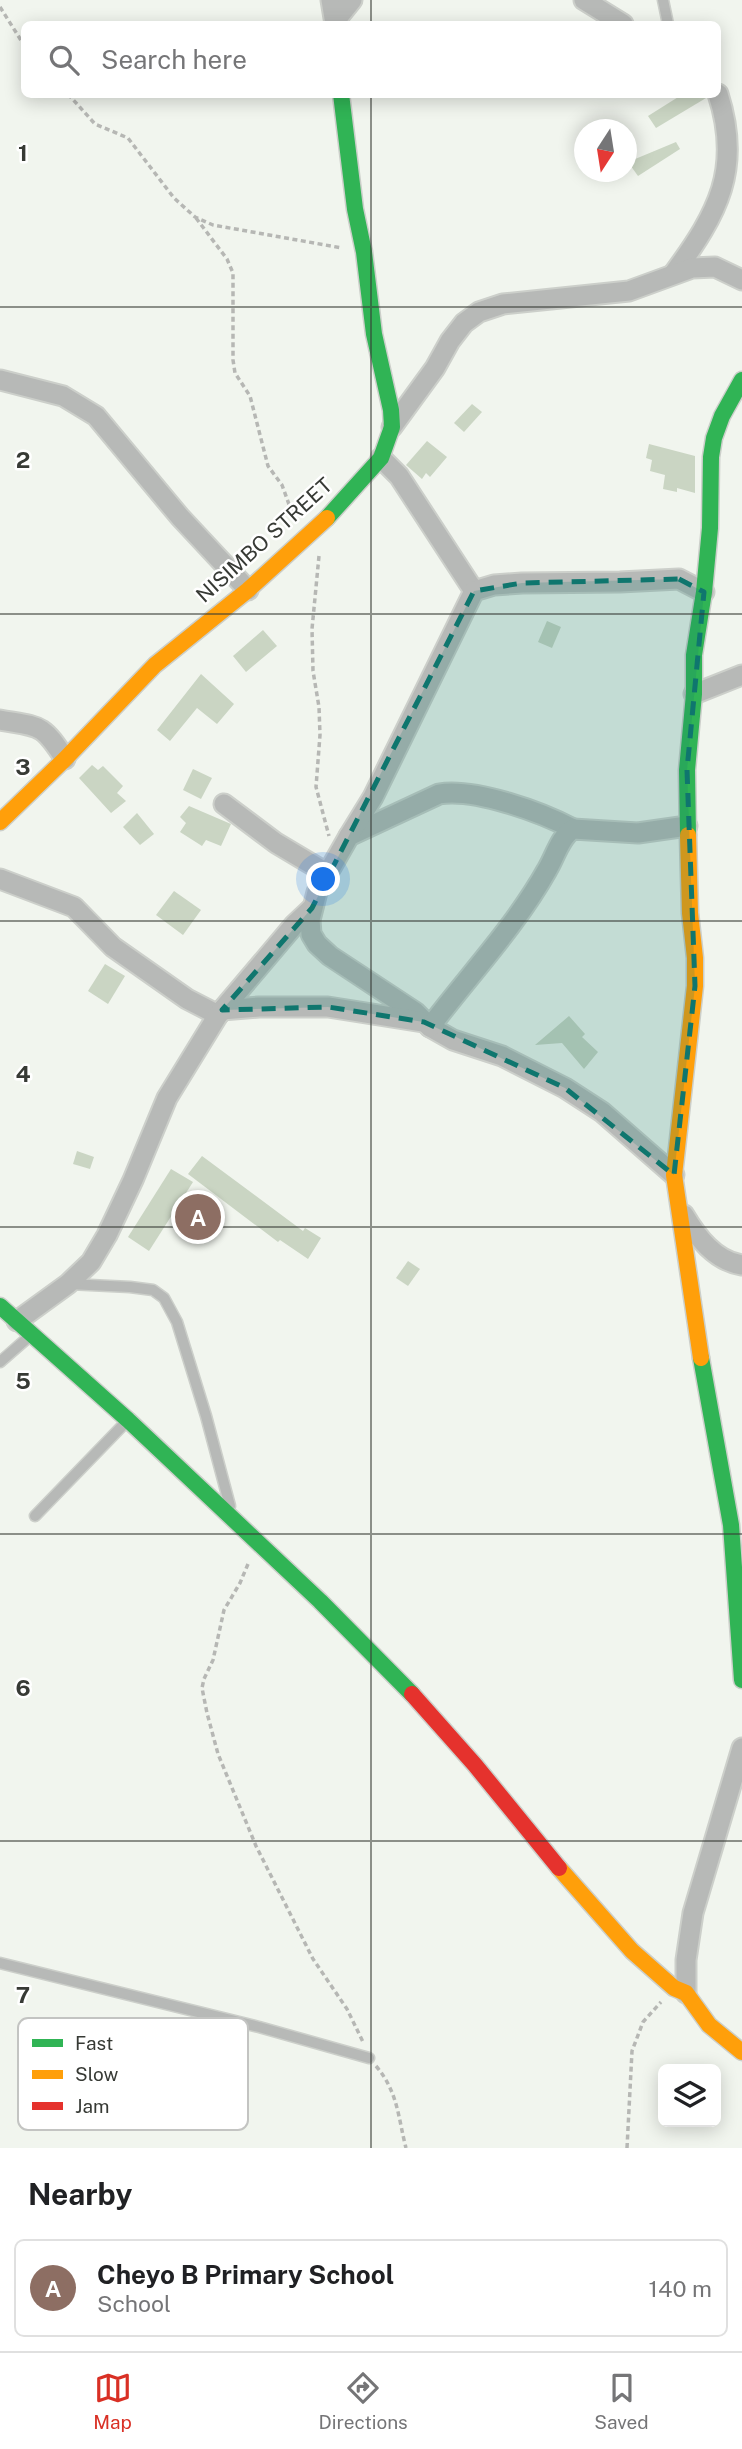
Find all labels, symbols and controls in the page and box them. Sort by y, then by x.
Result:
search box [21,21,721,98]
icon: search [45,41,83,79]
text: Search here [101,44,247,75]
north arrow [574,119,637,182]
text: 1 [18,139,28,166]
text: 2 [16,446,30,473]
street label: NISIMBO STREET [191,472,337,608]
text: 3 [15,753,31,780]
your location [306,862,340,896]
text: 4 [15,1060,31,1087]
pin: A [175,1191,221,1243]
text: 5 [15,1367,31,1394]
text: 6 [15,1674,31,1701]
text: 7 [16,1981,30,2008]
legend [18,2018,248,2130]
text: Fast [75,2032,113,2054]
text: Slow [75,2063,119,2085]
map controls [658,2064,721,2127]
button: layers [658,2064,721,2127]
text: Jam [75,2095,109,2117]
text: Nearby [28,2176,132,2212]
text: Cheyo B Primary School [97,2259,394,2290]
text: A [45,2275,61,2302]
text: 140 m [649,2275,712,2302]
text: School [97,2290,171,2317]
tab: Map [93,2369,132,2433]
tab: Directions [318,2369,408,2433]
tab: Saved [594,2369,649,2433]

